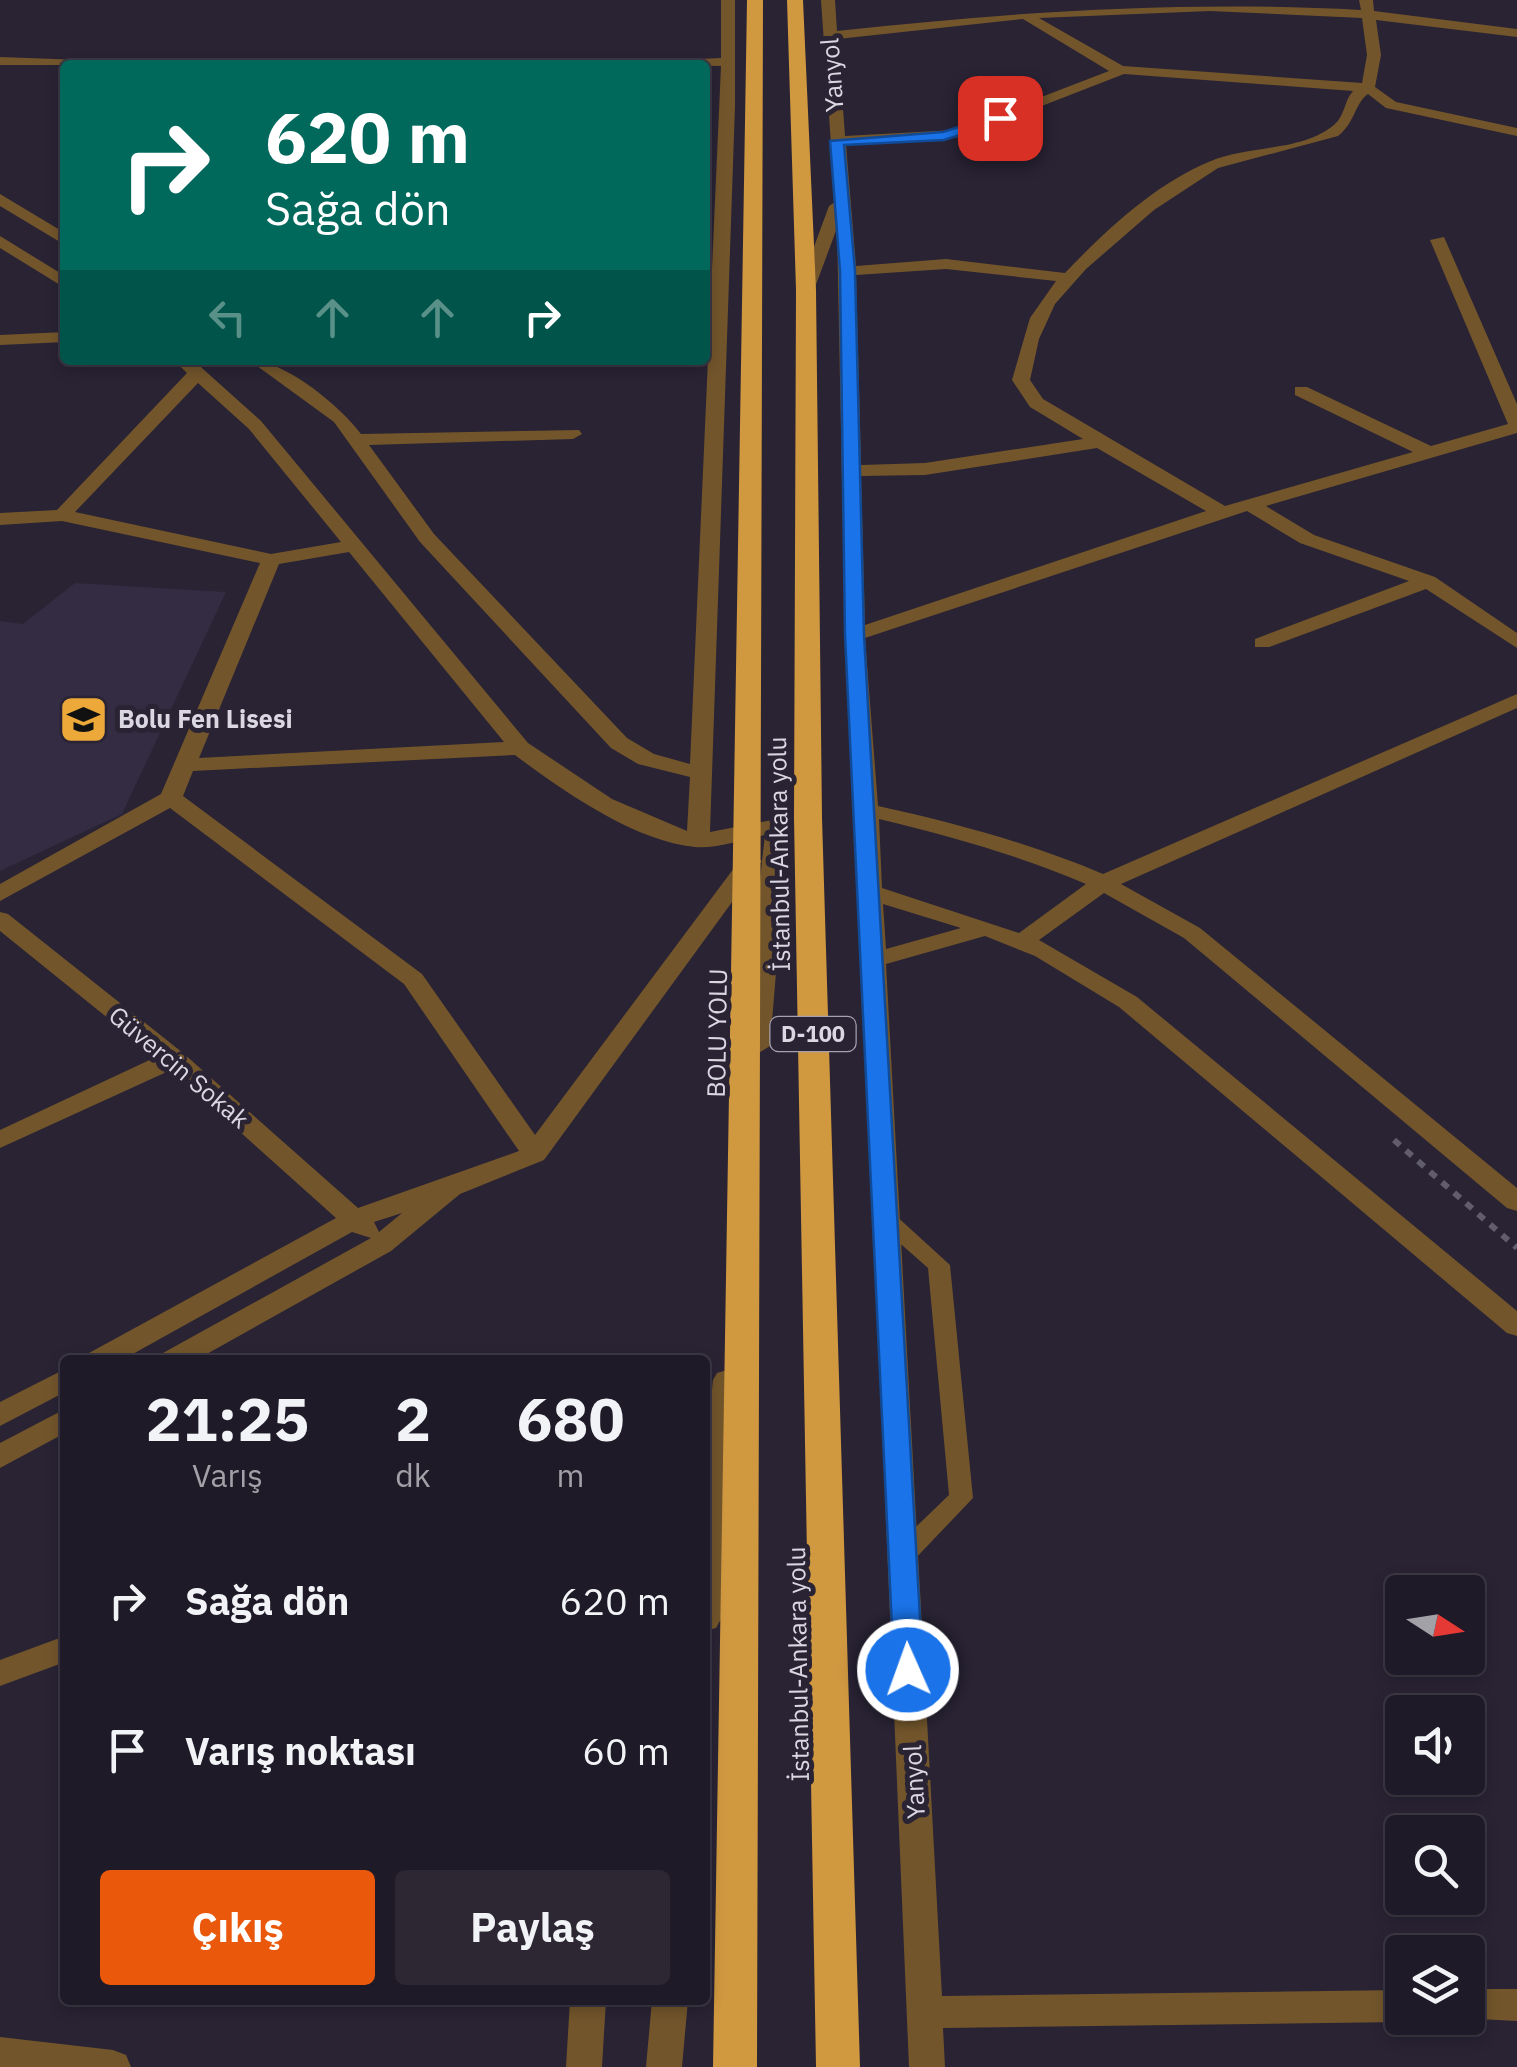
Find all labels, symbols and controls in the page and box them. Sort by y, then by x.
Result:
street label: Yanyol [812,37,851,113]
pin [958,76,1043,161]
text: 620 m [265,91,470,182]
icon: arrive [973,91,1028,146]
icon: right [100,100,230,230]
text: Sağa dön [265,179,450,237]
icon: left [200,290,255,345]
icon: ahead [305,290,360,345]
icon: ahead [410,290,465,345]
icon: right [515,290,570,345]
school or university icon: Bolu Fen Lisesi [57,693,109,745]
place label: Bolu Fen Lisesi [118,702,293,735]
street label: İstanbul-Ankara yolu [760,736,797,972]
street label: BOLU YOLU [699,968,734,1098]
street label: Güvercin Sokak [102,998,256,1135]
road number: D-100 [770,1017,856,1051]
text: 21:25 [146,1379,309,1458]
text: 2 [395,1379,431,1458]
text: 680 [516,1379,624,1458]
text: Varış [192,1454,263,1496]
text: dk [395,1454,431,1496]
text: m [556,1454,584,1496]
street label: İstanbul-Ankara yolu [779,1546,816,1782]
icon: right [100,1573,155,1628]
north arrow [1385,1575,1485,1675]
map controls [1385,1575,1485,2035]
text: Sağa dön [185,1576,349,1625]
text: 620 m [559,1576,670,1625]
position arrow [856,1618,960,1722]
button: sound [1385,1695,1485,1795]
icon: arrive [100,1723,155,1778]
text: Varış noktası [185,1726,416,1775]
text: 60 m [582,1726,670,1775]
street label: Yanyol [895,1744,932,1820]
button: search [1385,1815,1485,1915]
button: Çıkış [100,1870,375,1985]
button: Paylaş [395,1870,670,1985]
button: layers [1385,1935,1485,2035]

